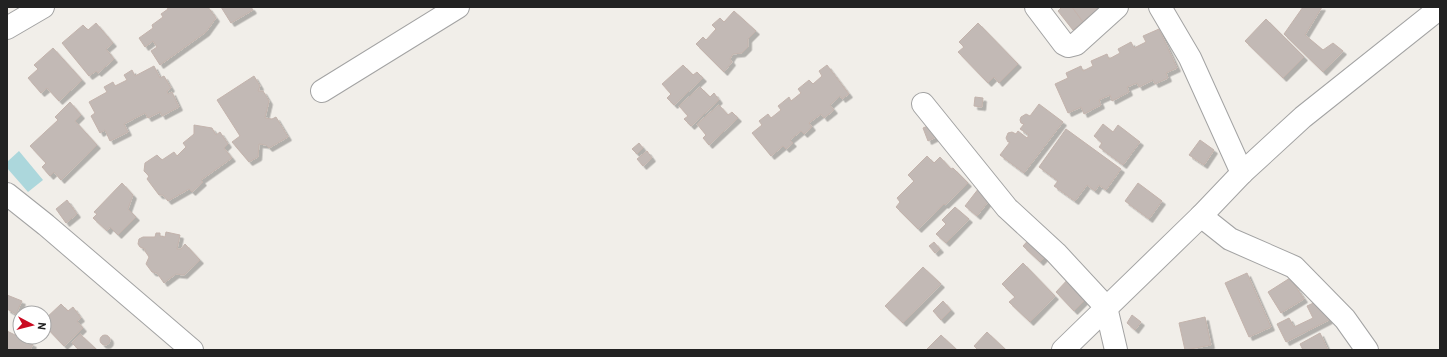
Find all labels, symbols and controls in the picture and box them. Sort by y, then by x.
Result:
north arrow [12,305,52,345]
text: N [36,322,49,331]

